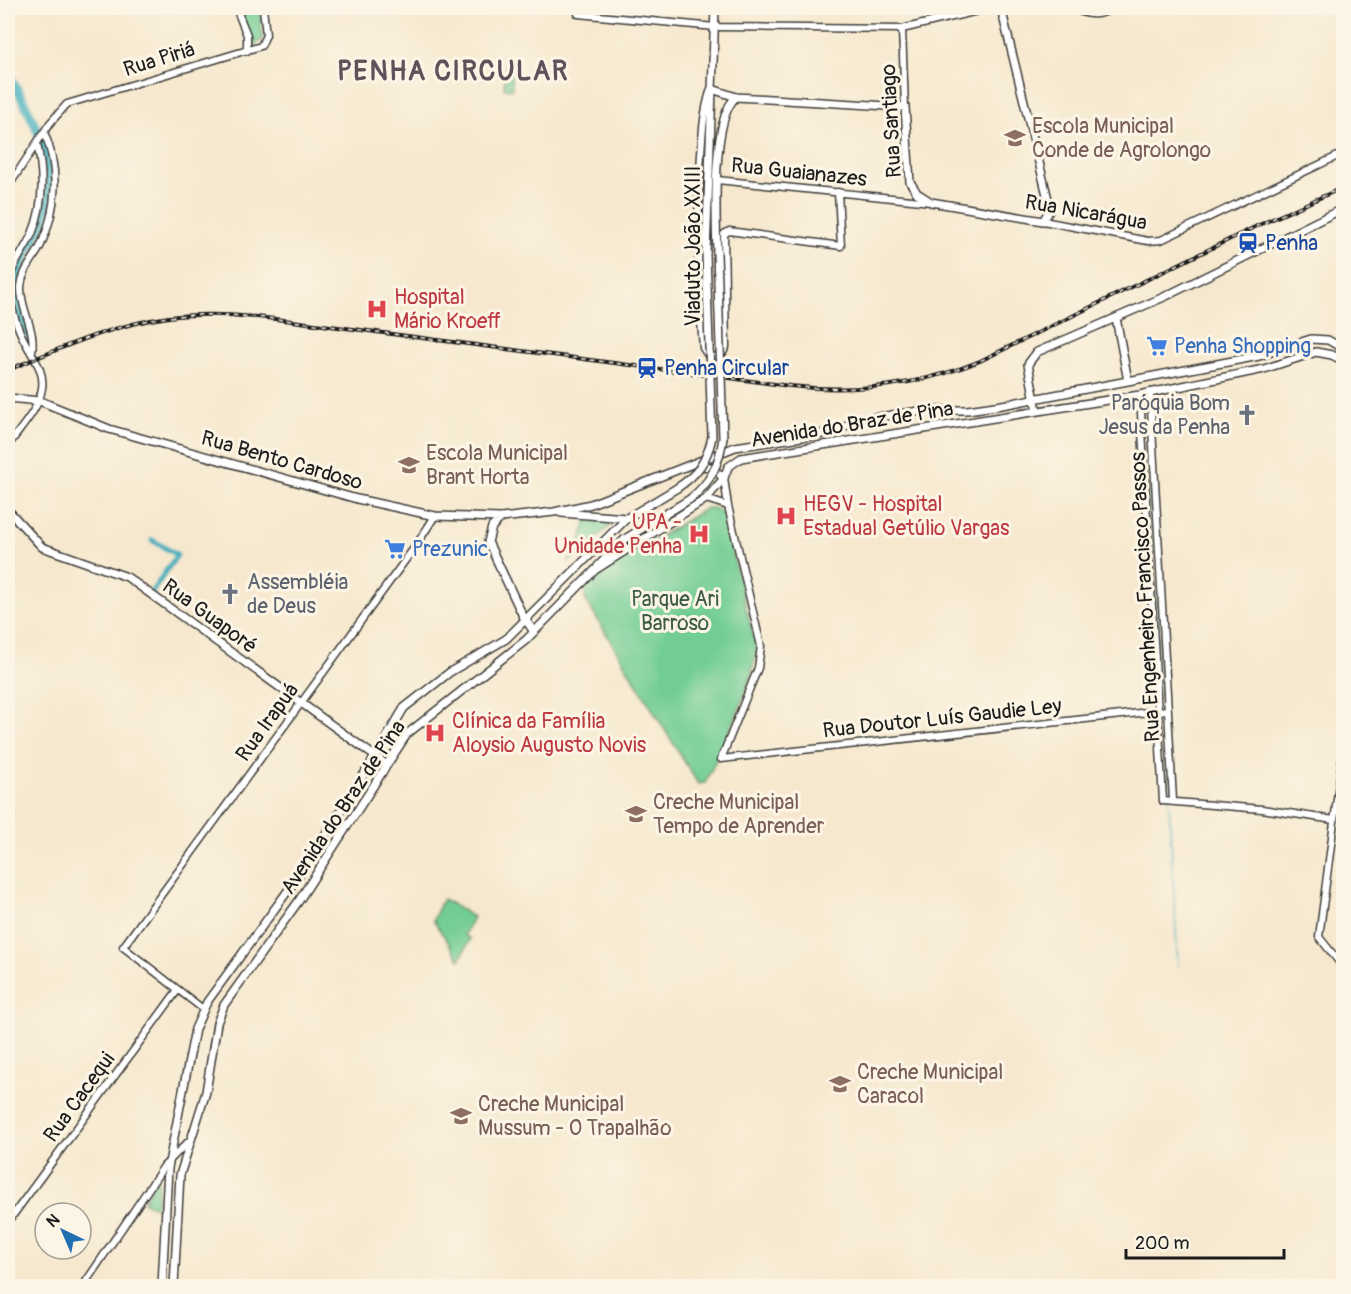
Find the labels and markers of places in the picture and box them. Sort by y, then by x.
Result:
place label: Escola Municipal Conde de Agrolongo [1032,113,1211,164]
school or university icon: Escola Municipal Conde de Agrolongo [1003,126,1027,150]
place label: Penha [1265,230,1318,257]
station icon: Penha [1236,231,1260,255]
place label: Hospital Mário Kroeff [394,284,501,335]
hospital icon: Hospital Mário Kroeff [365,297,389,321]
place label: Penha Shopping [1174,333,1311,360]
supermarket icon: Penha Shopping [1145,334,1169,358]
place label: Penha Circular [664,355,790,382]
station icon: Penha Circular [635,356,659,380]
place label: Paróquia Bom Jesus da Penha [1098,390,1230,441]
church icon: Paróquia Bom Jesus da Penha [1235,403,1259,427]
place label: Escola Municipal Brant Horta [426,440,568,491]
school or university icon: Escola Municipal Brant Horta [397,453,421,477]
place label: HEGV - Hospital Estadual Getúlio Vargas [803,491,1010,542]
hospital icon: HEGV - Hospital Estadual Getúlio Vargas [774,504,798,528]
place label: UPA - Unidade Penha [554,509,682,560]
hospital icon: UPA - Unidade Penha [687,522,711,546]
place label: Prezunic [412,536,488,563]
supermarket icon: Prezunic [383,537,407,561]
place label: Assembléia de Deus [247,569,348,620]
church icon: Assembléia de Deus [218,582,242,606]
place label: Clínica da Família Aloysio Augusto Novis [452,708,647,759]
hospital icon: Clínica da Família Aloysio Augusto Novis [423,721,447,745]
place label: Creche Municipal Tempo de Aprender [653,789,825,840]
school or university icon: Creche Municipal Tempo de Aprender [624,802,648,826]
place label: Creche Municipal Caracol [857,1059,1003,1110]
school or university icon: Creche Municipal Caracol [828,1072,852,1096]
place label: Creche Municipal Mussum - O Trapalhão [478,1091,672,1142]
school or university icon: Creche Municipal Mussum - O Trapalhão [449,1104,473,1128]

